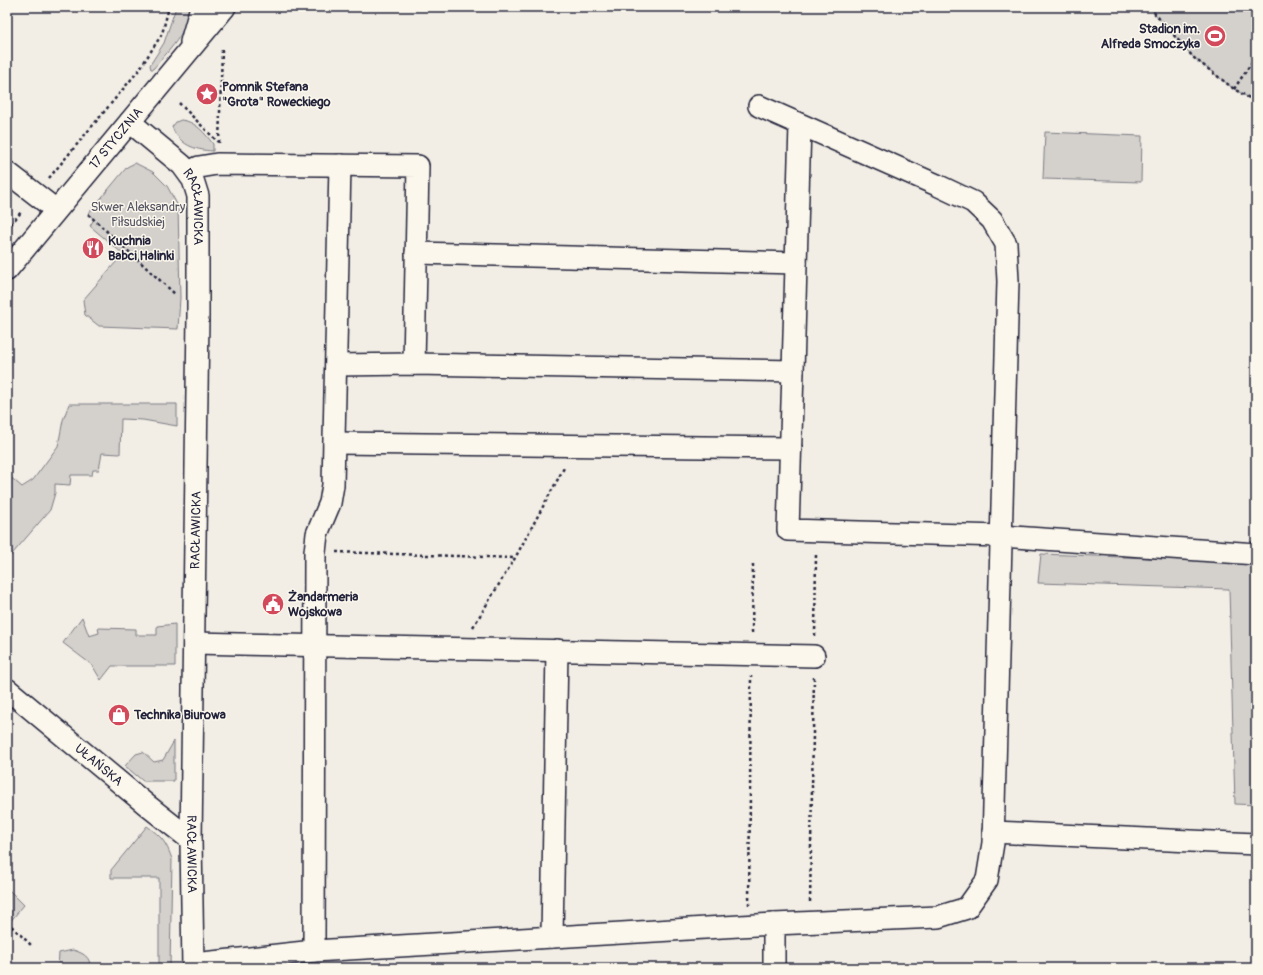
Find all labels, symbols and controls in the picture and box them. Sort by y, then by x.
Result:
place label: Stadion im. Alfreda Smoczyka [1101,21,1200,52]
sports icon: Stadion im. Alfreda Smoczyka [1202,23,1228,49]
place label: Pomnik Stefana "Grota" Roweckiego [222,79,330,110]
place icon: Pomnik Stefana "Grota" Roweckiego [194,81,220,107]
street label: 17 STYCZNIA [86,104,147,172]
street label: RACŁAWICKA [179,165,206,246]
park label: Skwer Aleksandry Piłsudskiej [91,199,186,230]
place label: Kuchnia Babci Halinki [108,233,175,264]
restaurant icon: Kuchnia Babci Halinki [80,235,106,261]
street label: RACŁAWICKA [187,490,205,569]
place label: Żandarmeria Wojskowa [288,589,358,620]
public building icon: Żandarmeria Wojskowa [260,591,286,617]
shop icon: Technika Biurowa [106,702,132,728]
place label: Technika Biurowa [133,707,226,723]
street label: UŁAŃSKA [71,740,126,790]
street label: RACŁAWICKA [183,815,200,894]

